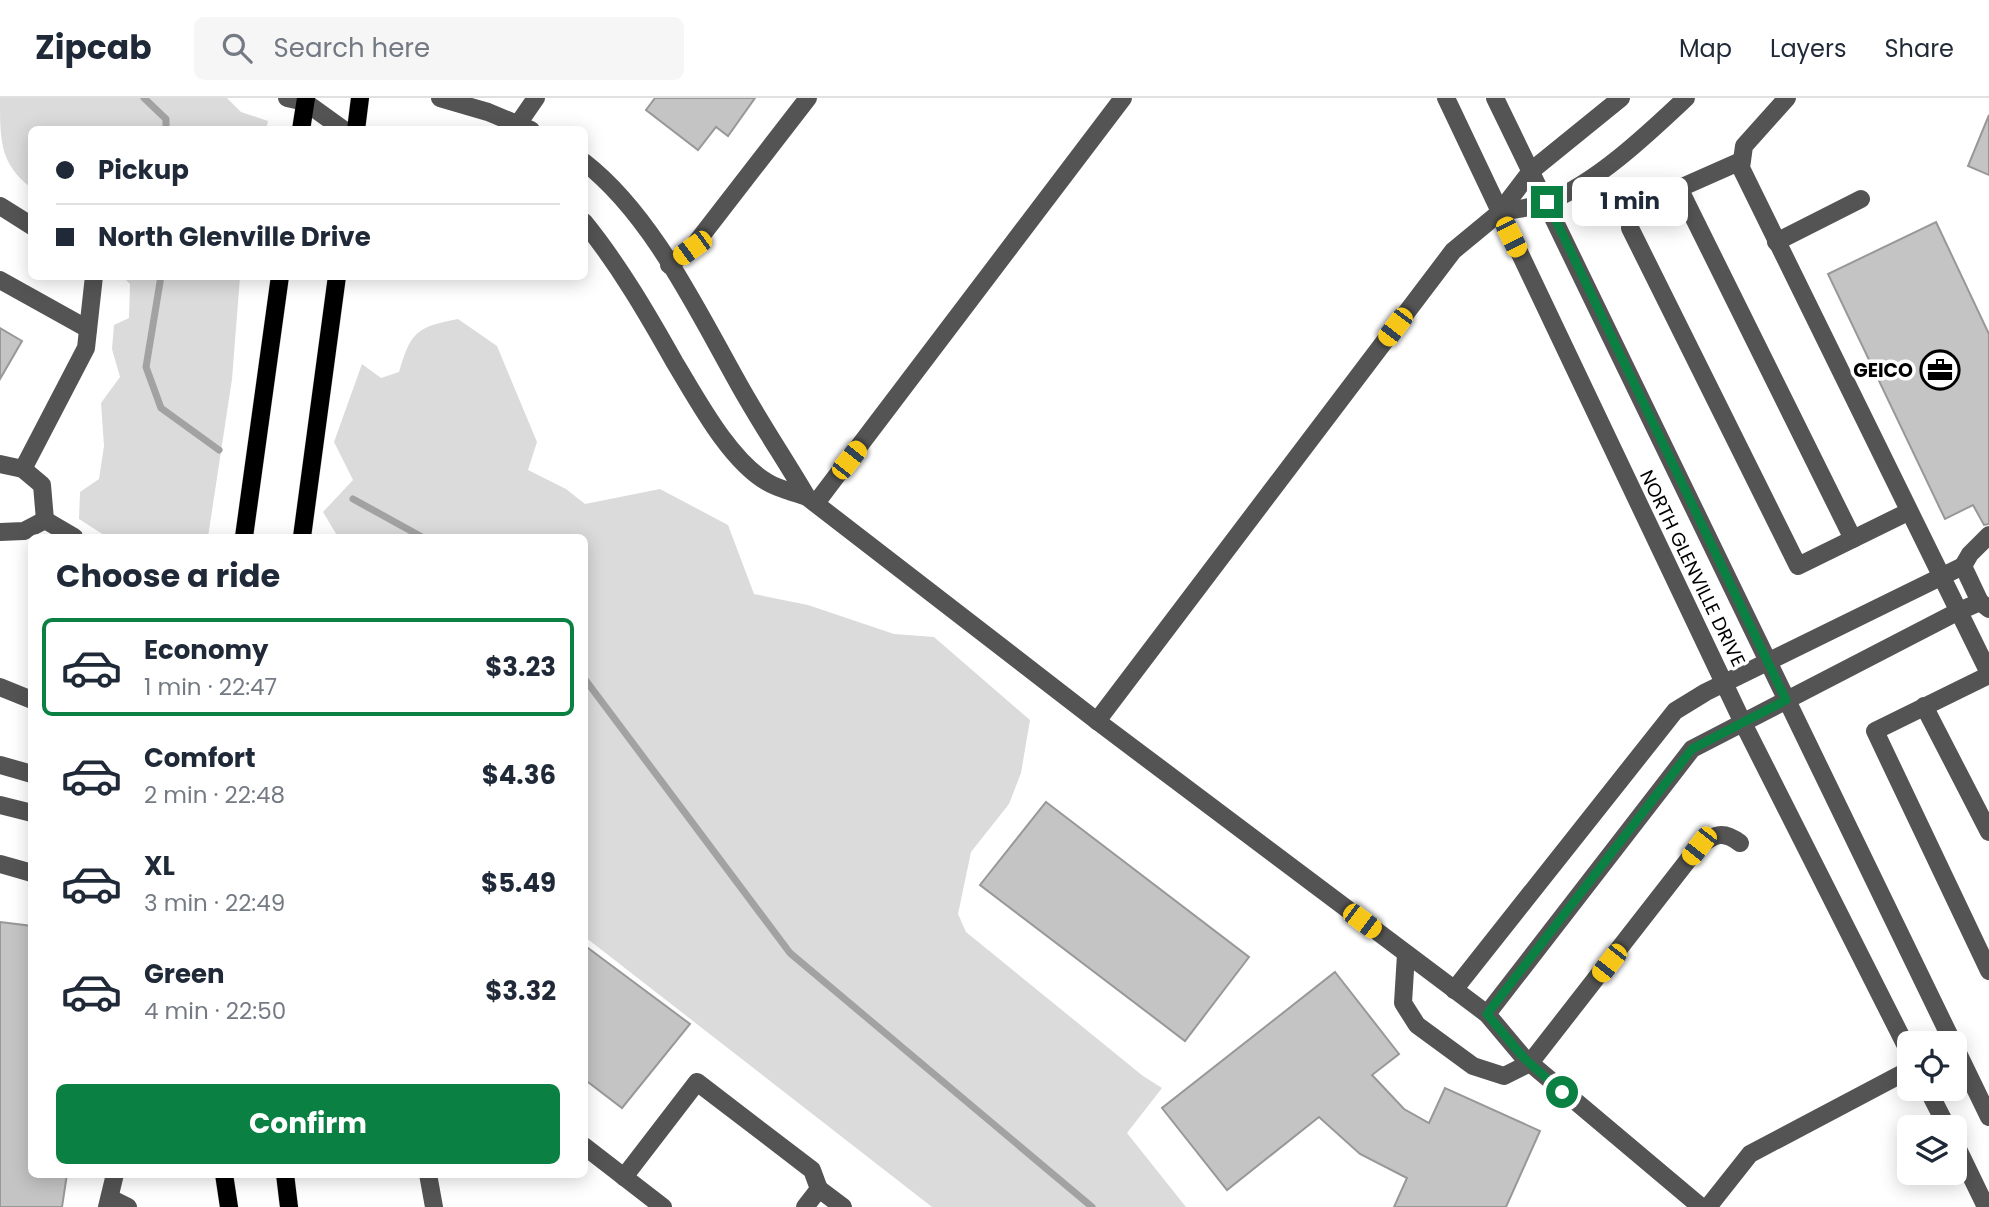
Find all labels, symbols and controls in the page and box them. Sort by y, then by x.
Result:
search box [194,17,684,80]
text: Zipcab [35,24,152,71]
icon: search [218,29,256,67]
text: Search here [274,30,430,66]
text: Map [1679,32,1732,65]
text: Layers [1770,32,1846,65]
text: Share [1884,32,1954,65]
text: Pickup [98,152,189,188]
callout: 1 min [1572,178,1687,226]
text: 1 min [1600,185,1660,217]
route end [1531,186,1563,218]
car [1493,214,1530,260]
text: North Glenville Drive [98,219,371,255]
car [669,227,716,269]
car [1374,304,1417,350]
office icon: GEICO [1919,349,1961,391]
place label: GEICO [1853,357,1913,384]
car [828,437,871,483]
street label: NORTH GLENVILLE DRIVE [1633,465,1752,671]
text: Choose a ride [56,553,280,598]
text: Economy [144,632,268,668]
icon: car [60,636,123,699]
text: $3.23 [485,649,556,685]
text: 1 min · 22:47 [144,671,277,703]
text: Comfort [144,740,256,776]
icon: car [60,744,123,807]
text: $4.36 [482,757,556,793]
text: 2 min · 22:48 [144,779,285,811]
car [1678,823,1721,869]
text: XL [144,848,175,884]
icon: car [60,852,123,915]
text: $5.49 [481,865,556,901]
text: 3 min · 22:49 [144,887,285,919]
car [1339,900,1386,942]
car [1588,940,1631,986]
text: Green [144,956,225,992]
icon: car [60,960,123,1023]
text: $3.32 [485,973,556,1009]
text: 4 min · 22:50 [144,995,286,1027]
map controls [1897,1031,1967,1185]
button: locate [1897,1031,1967,1101]
route start [1546,1076,1578,1108]
button: Confirm [56,1084,560,1164]
button: layers [1897,1115,1967,1185]

